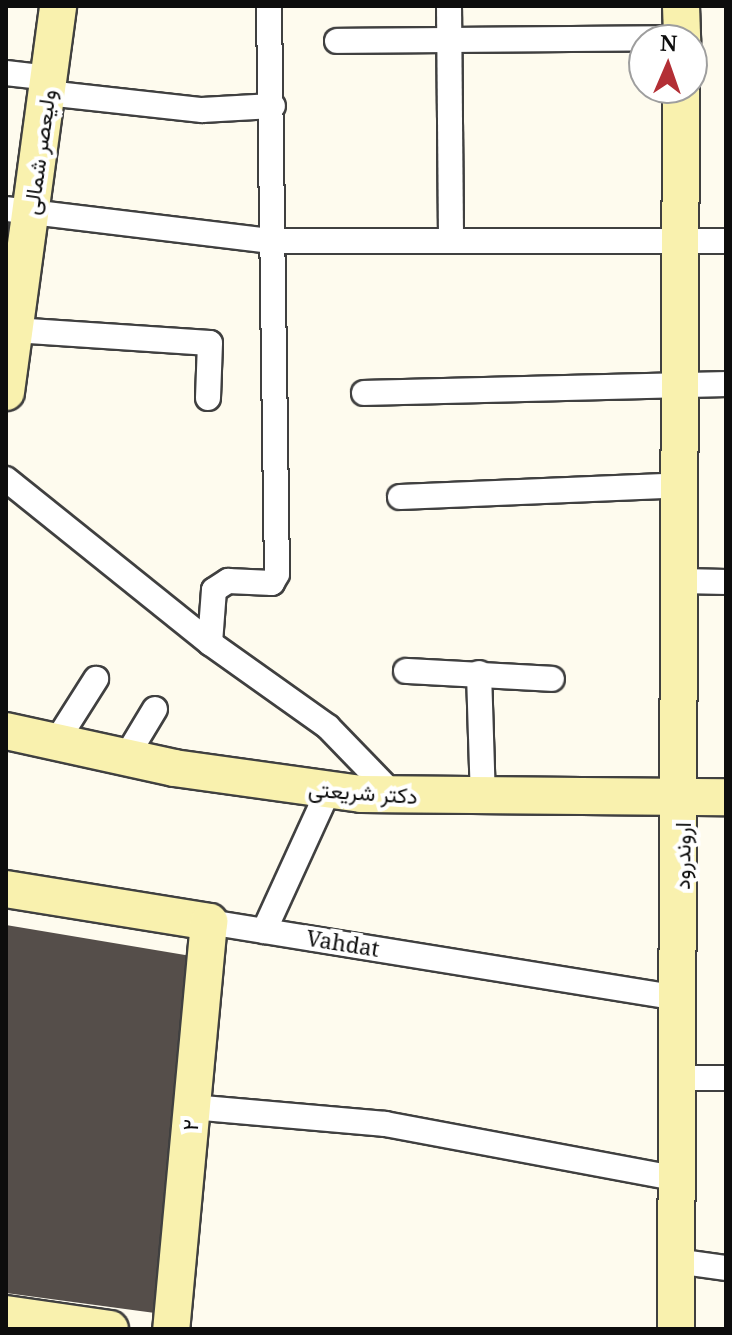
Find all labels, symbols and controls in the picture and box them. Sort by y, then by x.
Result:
north arrow [628,24,708,104]
text: N [660,27,678,57]
street label: ولیعصر شمالی [17,88,61,216]
street label: دکتر شریعتی [307,775,419,809]
street label: اروندرود [668,822,696,890]
street label: Vahdat [305,924,381,962]
street label: ۲ [176,1118,204,1132]

